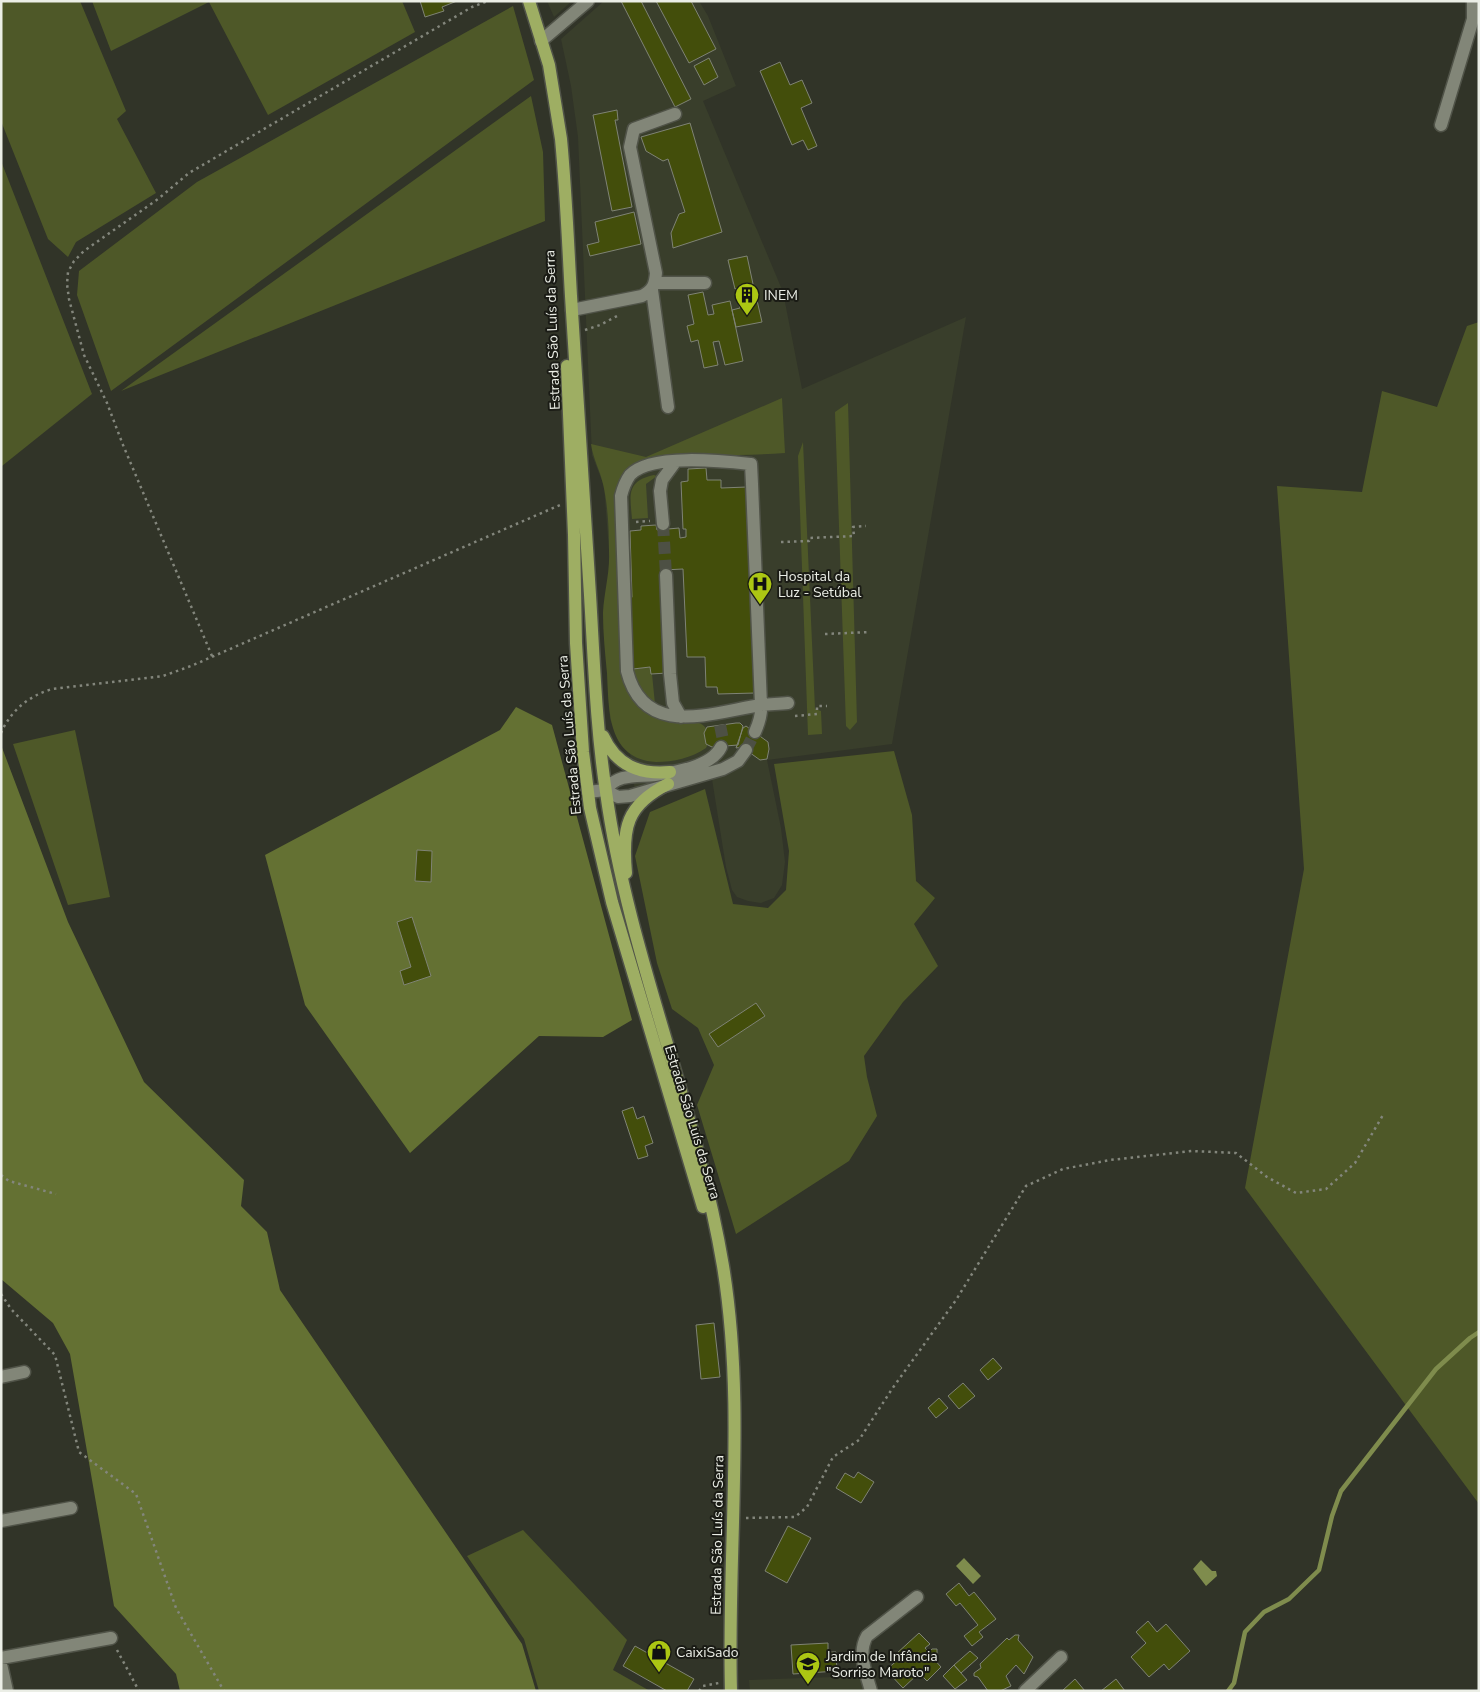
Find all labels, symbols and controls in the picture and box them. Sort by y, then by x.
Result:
street label: Estrada São Luís da Serra [540,250,565,410]
building icon: INEM [734,282,760,316]
place label: INEM [764,286,798,305]
place label: Hospital da Luz - Setúbal [778,567,862,602]
hospital icon: Hospital da Luz - Setúbal [747,571,773,605]
street label: Estrada São Luís da Serra [553,654,586,816]
street label: Estrada São Luís da Serra [660,1043,725,1201]
street label: Estrada São Luís da Serra [707,1455,728,1615]
shop icon: CaixiSado [646,1639,672,1673]
place label: CaixiSado [676,1643,739,1662]
place label: Jardim de Infância "Sorriso Maroto" [825,1647,938,1682]
school or university icon: Jardim de Infância "Sorriso Maroto" [795,1651,821,1685]

